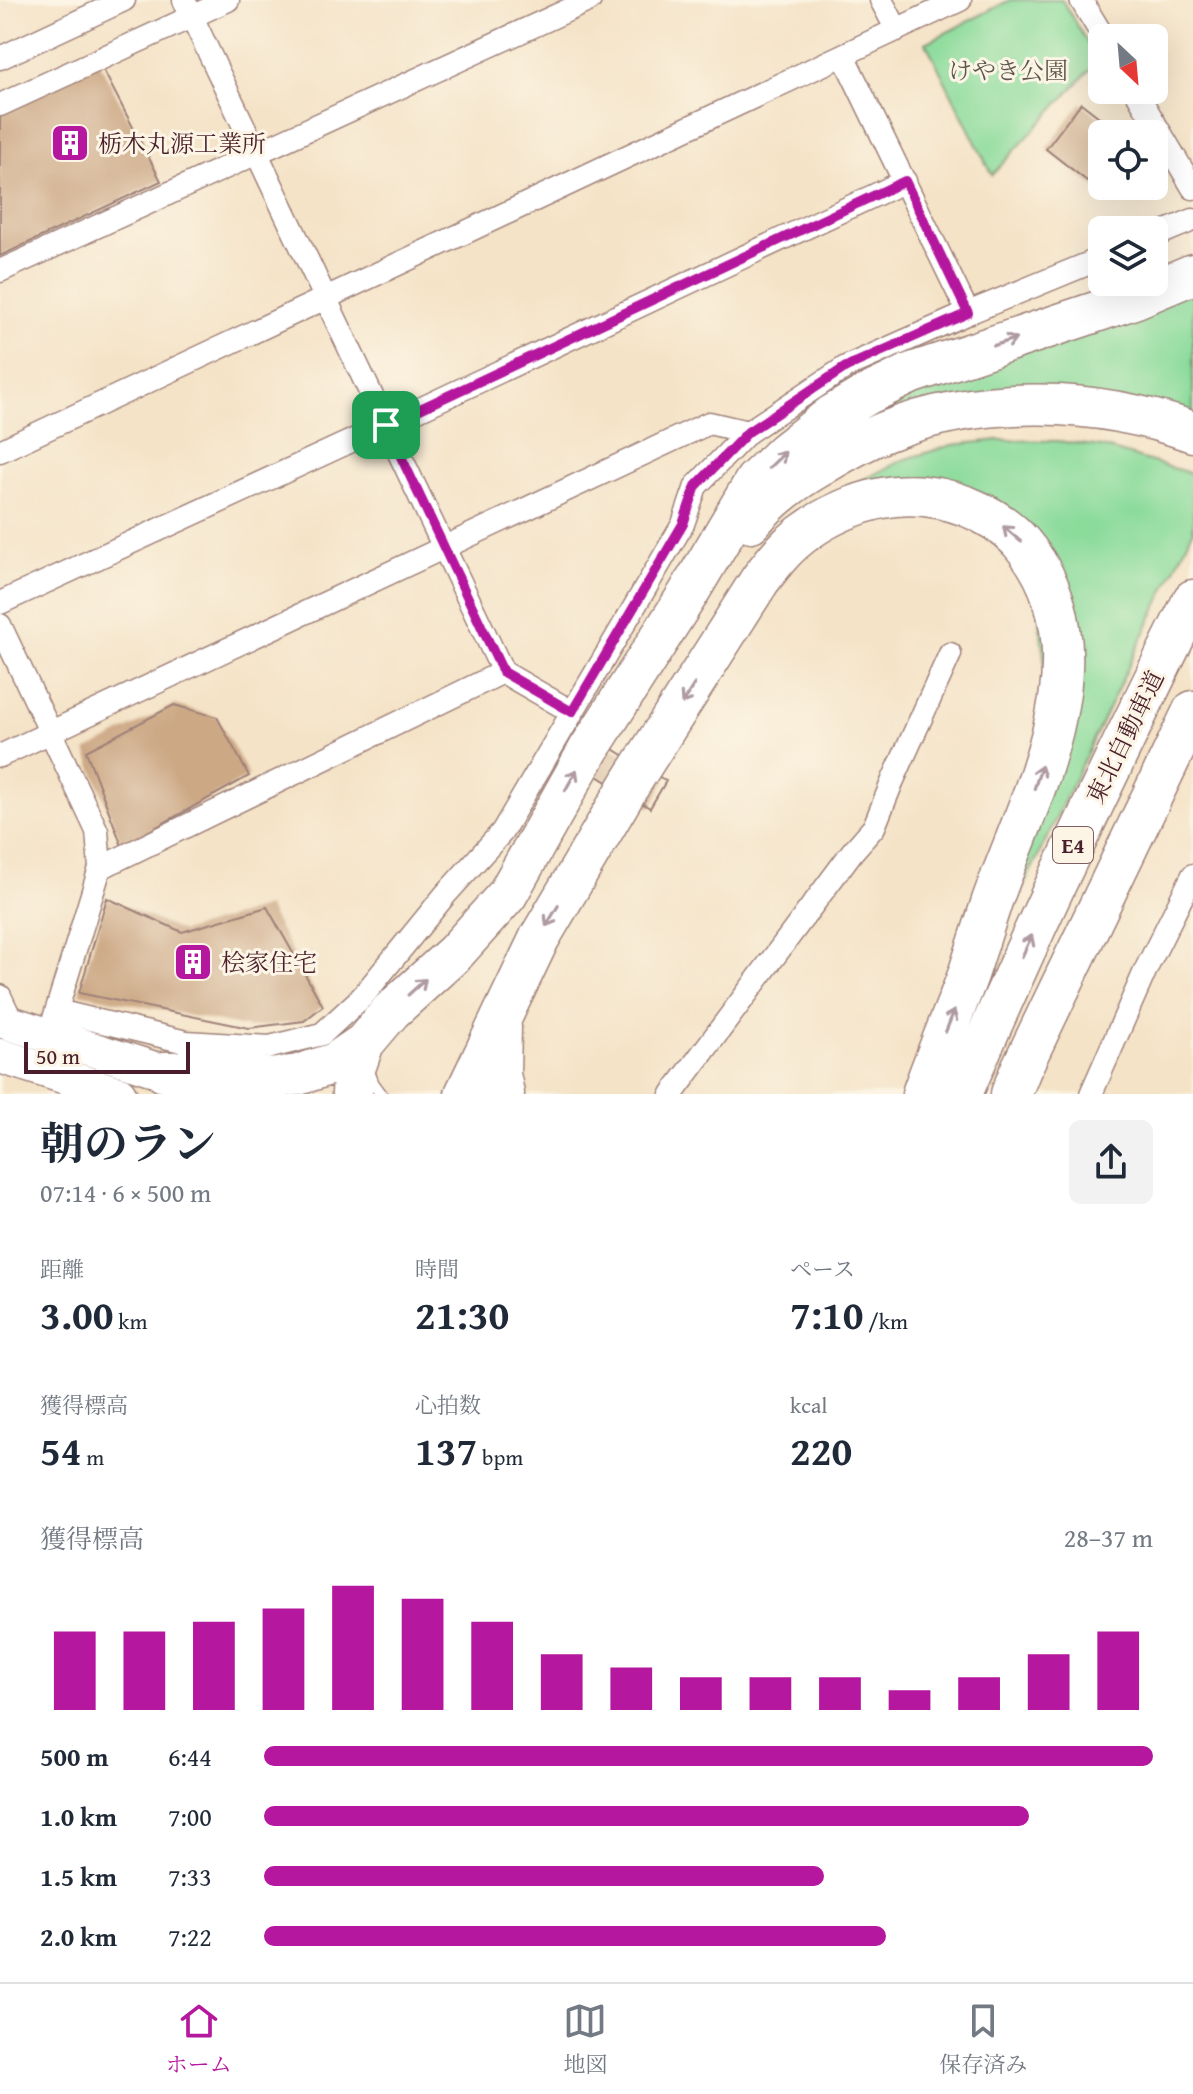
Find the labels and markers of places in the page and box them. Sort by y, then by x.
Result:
building icon: 栃木丸源工業所 [49,122,91,164]
place label: 栃木丸源工業所 [98,126,266,161]
pin [352,391,420,459]
building icon: 桧家住宅 [172,941,214,983]
place label: 桧家住宅 [221,945,317,980]

